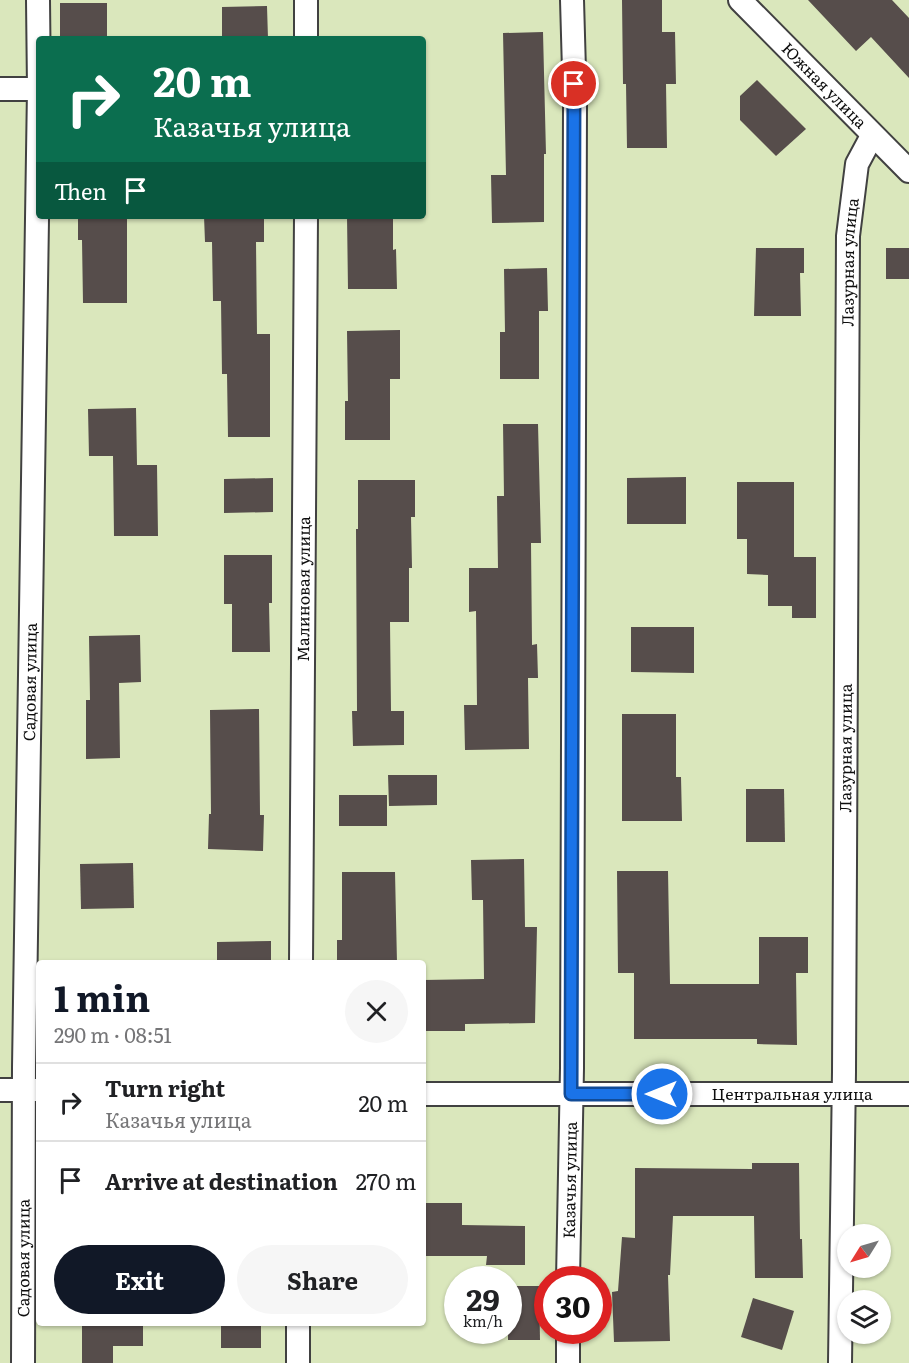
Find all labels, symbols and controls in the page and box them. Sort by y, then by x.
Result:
street label: Южная улица [777,36,873,133]
text: 20 m [153,48,252,110]
pin [548,58,599,109]
icon: right [54,60,132,138]
icon: arrive [557,67,590,100]
text: Казачья улица [153,105,351,145]
text: Then [54,174,107,207]
icon: arrive [119,174,152,207]
street label: Лазурная улица [835,196,864,327]
street label: Малиновая улица [290,516,315,662]
street label: Садовая улица [16,622,42,741]
street label: Лазурная улица [832,683,857,813]
text: 1 min [54,970,150,1023]
button: close [345,980,408,1043]
text: 290 m · 08:51 [54,1019,172,1049]
position arrow [630,1062,694,1126]
text: Turn right [105,1071,225,1104]
street label: Центральная улица [711,1081,873,1105]
icon: right [54,1086,87,1119]
text: 20 m [358,1086,408,1119]
text: Казачья улица [105,1104,251,1134]
street label: Казачья улица [556,1121,582,1239]
icon: arrive [54,1164,87,1197]
text: Arrive at destination [105,1164,338,1197]
text: 270 m [356,1164,416,1197]
street label: Садовая улица [10,1198,35,1317]
north arrow [837,1224,891,1278]
map controls [837,1224,891,1344]
button: Exit [54,1245,225,1314]
button: Share [237,1245,408,1314]
speed limit sign: 30 [534,1266,612,1344]
text: 29 [466,1276,500,1320]
button: layers [837,1290,891,1344]
text: km/h [463,1309,503,1332]

